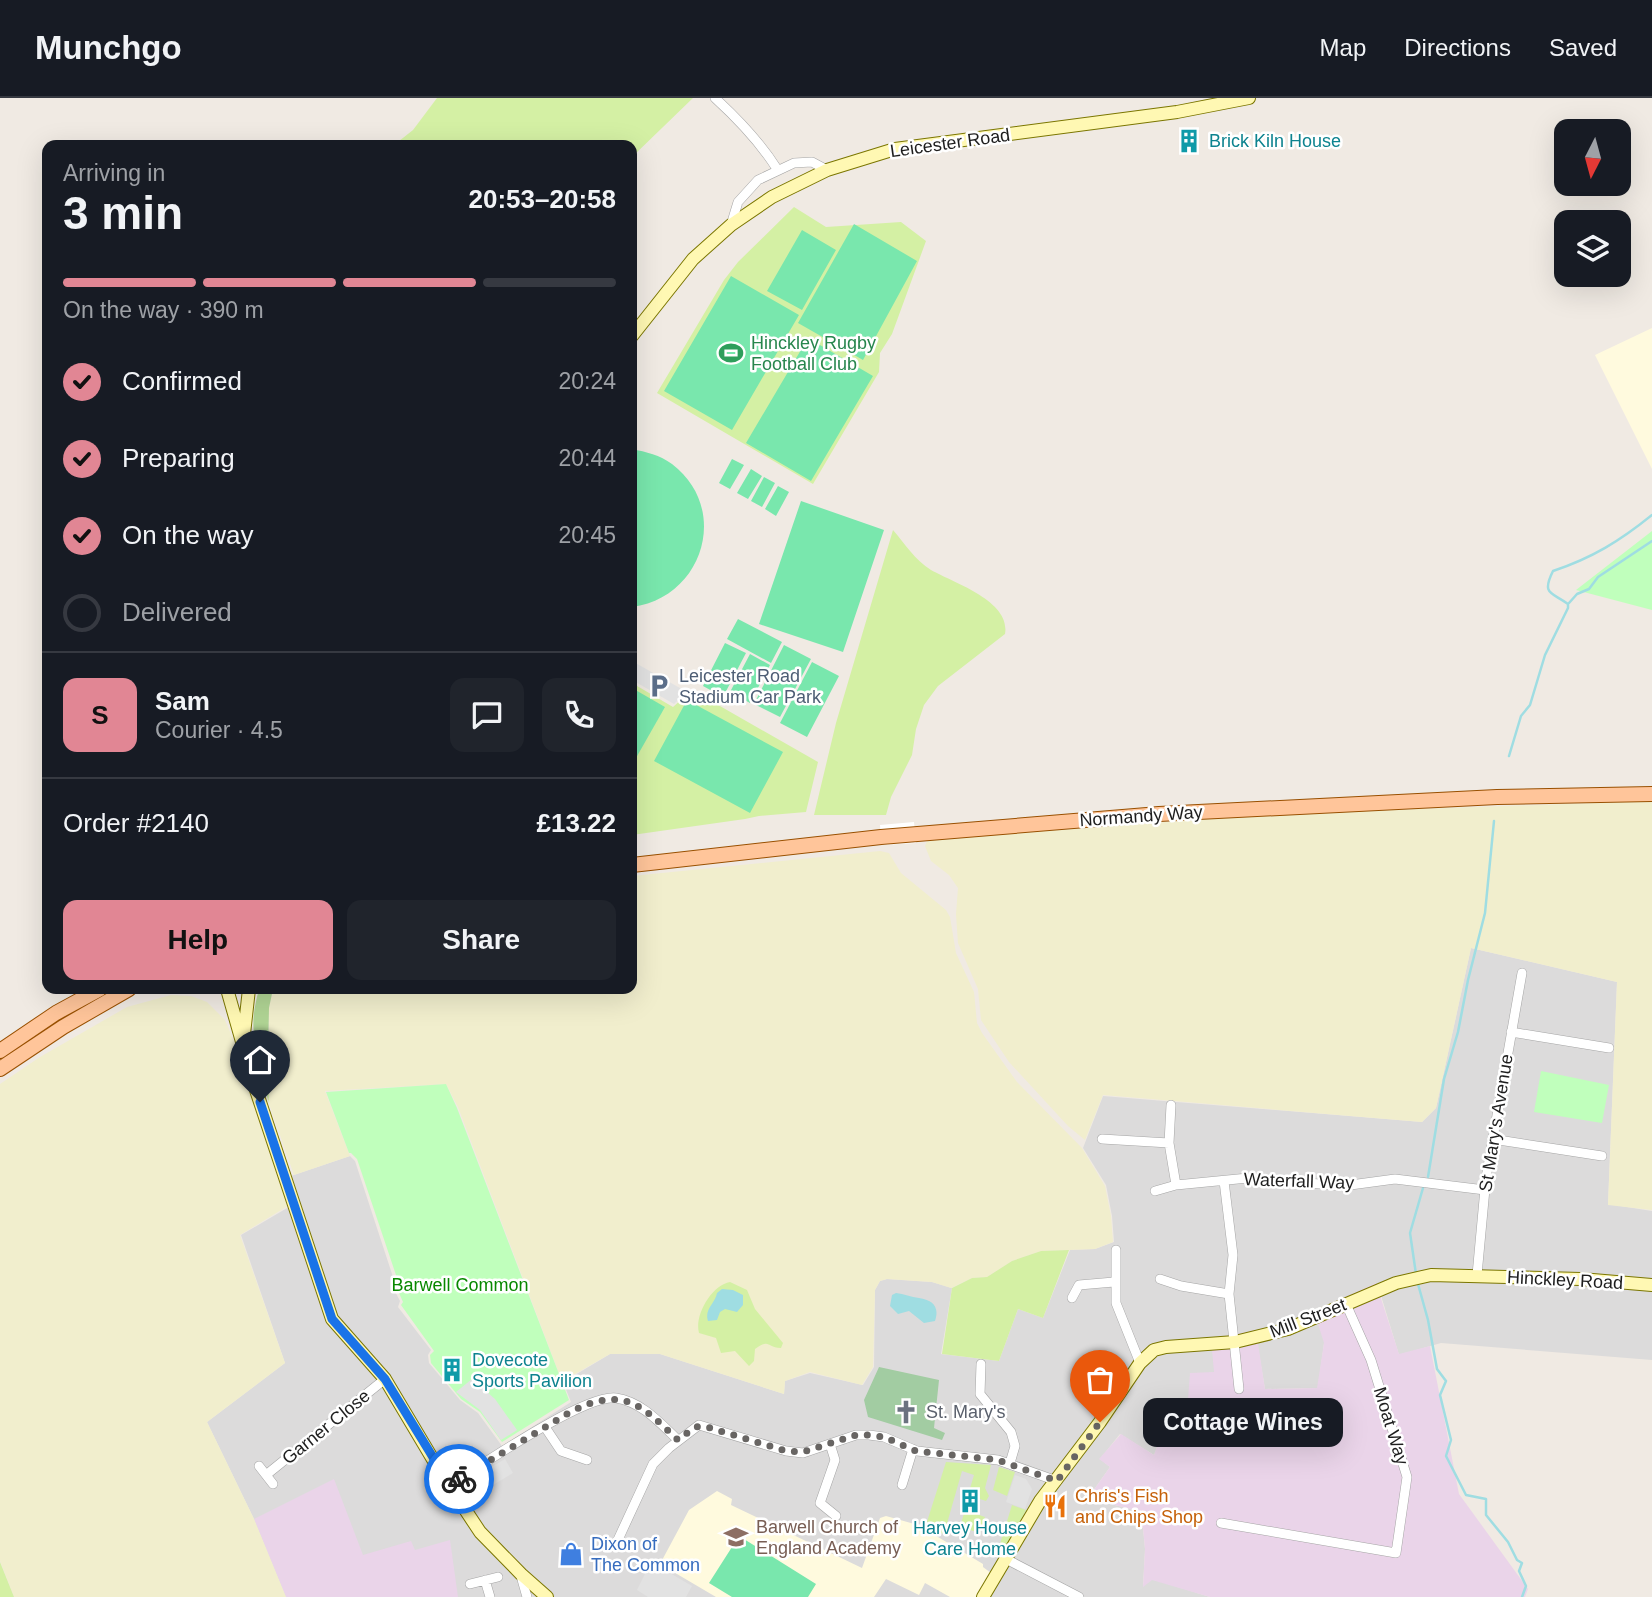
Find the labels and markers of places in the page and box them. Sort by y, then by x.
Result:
building icon: Brick Kiln House [1175,127,1203,155]
place label: Brick Kiln House [1209,131,1341,151]
place label: Hinckley Rugby Football Club [751,333,876,374]
sports icon: Hinckley Rugby Football Club [717,339,745,367]
place label: Leicester Road Stadium Car Park [679,666,822,707]
parking icon: Leicester Road Stadium Car Park [645,672,673,700]
pin [230,1030,290,1102]
place label: Dovecote Sports Pavilion [472,1350,592,1391]
pin [1070,1350,1130,1422]
building icon: Dovecote Sports Pavilion [438,1356,466,1384]
church icon: St. Mary's [892,1398,920,1426]
callout: Cottage Wines [1142,1398,1342,1446]
place label: St. Mary's [926,1402,1005,1422]
place label: Chris's Fish and Chips Shop [1075,1486,1203,1527]
building icon: Harvey House Care Home [956,1487,984,1515]
restaurant icon: Chris's Fish and Chips Shop [1041,1492,1069,1520]
place label: Barwell Church of England Academy [756,1517,901,1558]
place label: Harvey House Care Home [913,1518,1027,1559]
school or university icon: Barwell Church of England Academy [722,1523,750,1551]
place label: Dixon of The Common [591,1534,700,1575]
shop icon: Dixon of The Common [557,1540,585,1568]

